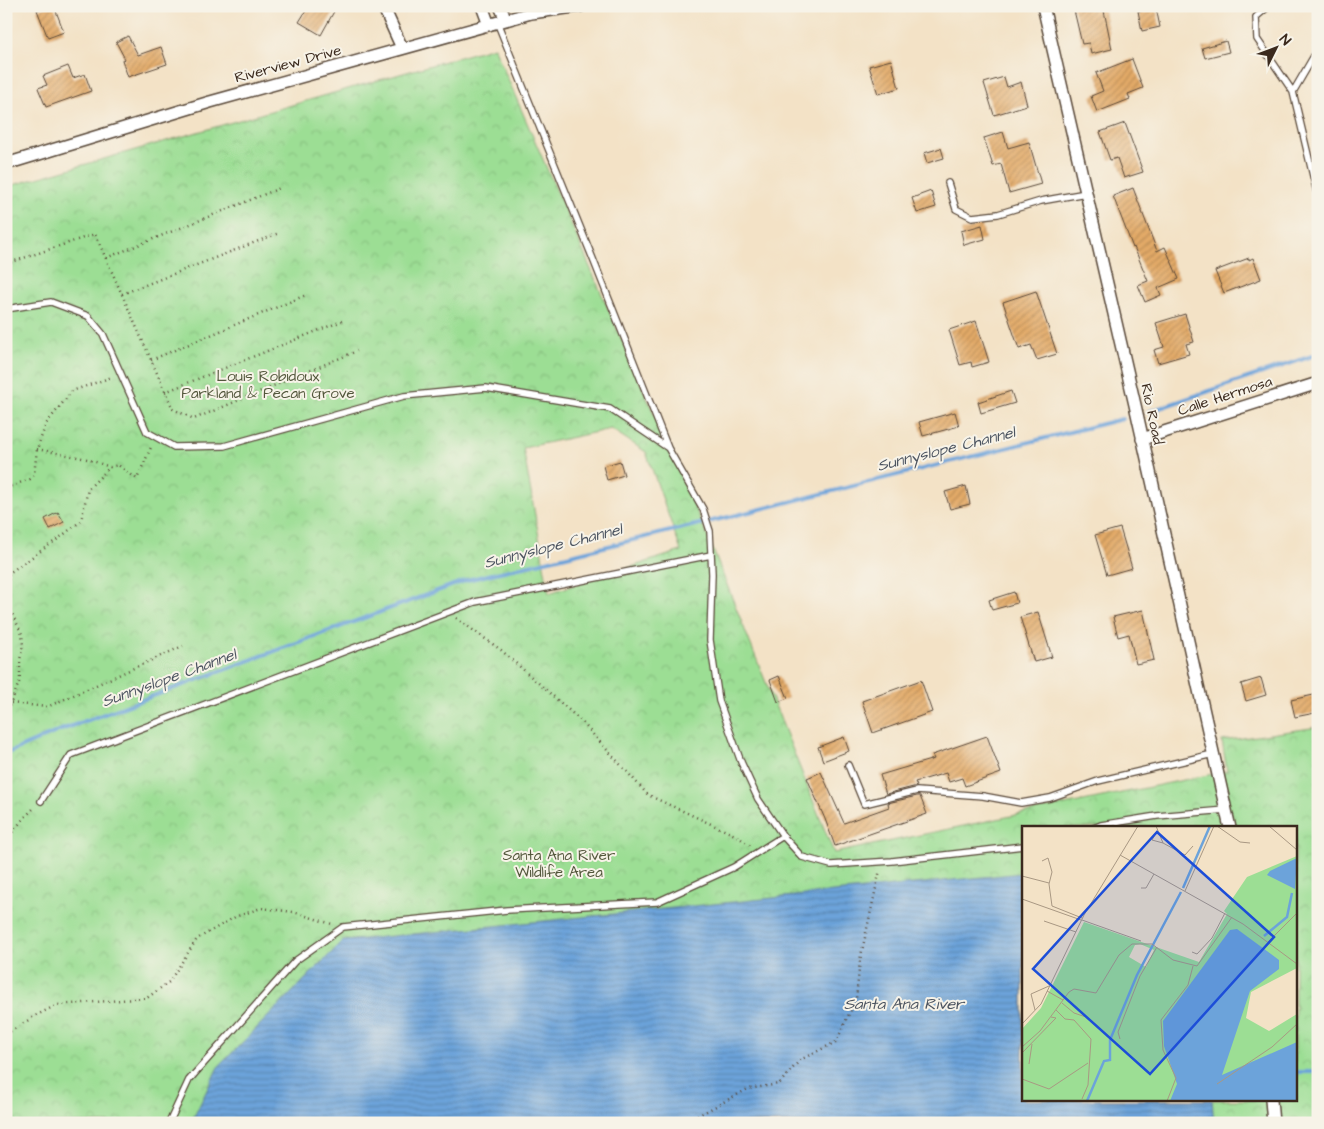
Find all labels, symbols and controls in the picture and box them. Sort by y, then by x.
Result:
north arrow [1252,22,1302,72]
text: N [1275,30,1295,50]
street label: Riverview Drive [232,40,344,88]
park label: Louis Robidoux Parkland & Pecan Grove [181,366,355,404]
street label: Calle Hermosa [1175,371,1275,421]
street label: Rio Road [1135,382,1169,447]
water label: Sunnyslope Channel [875,421,1020,478]
water label: Sunnyslope Channel [482,518,627,575]
water label: Sunnyslope Channel [99,643,242,713]
inset map [1022,826,1296,1102]
park label: Santa Ana River Wildlife Area [503,845,615,883]
water label: Santa Ana River [844,993,966,1015]

